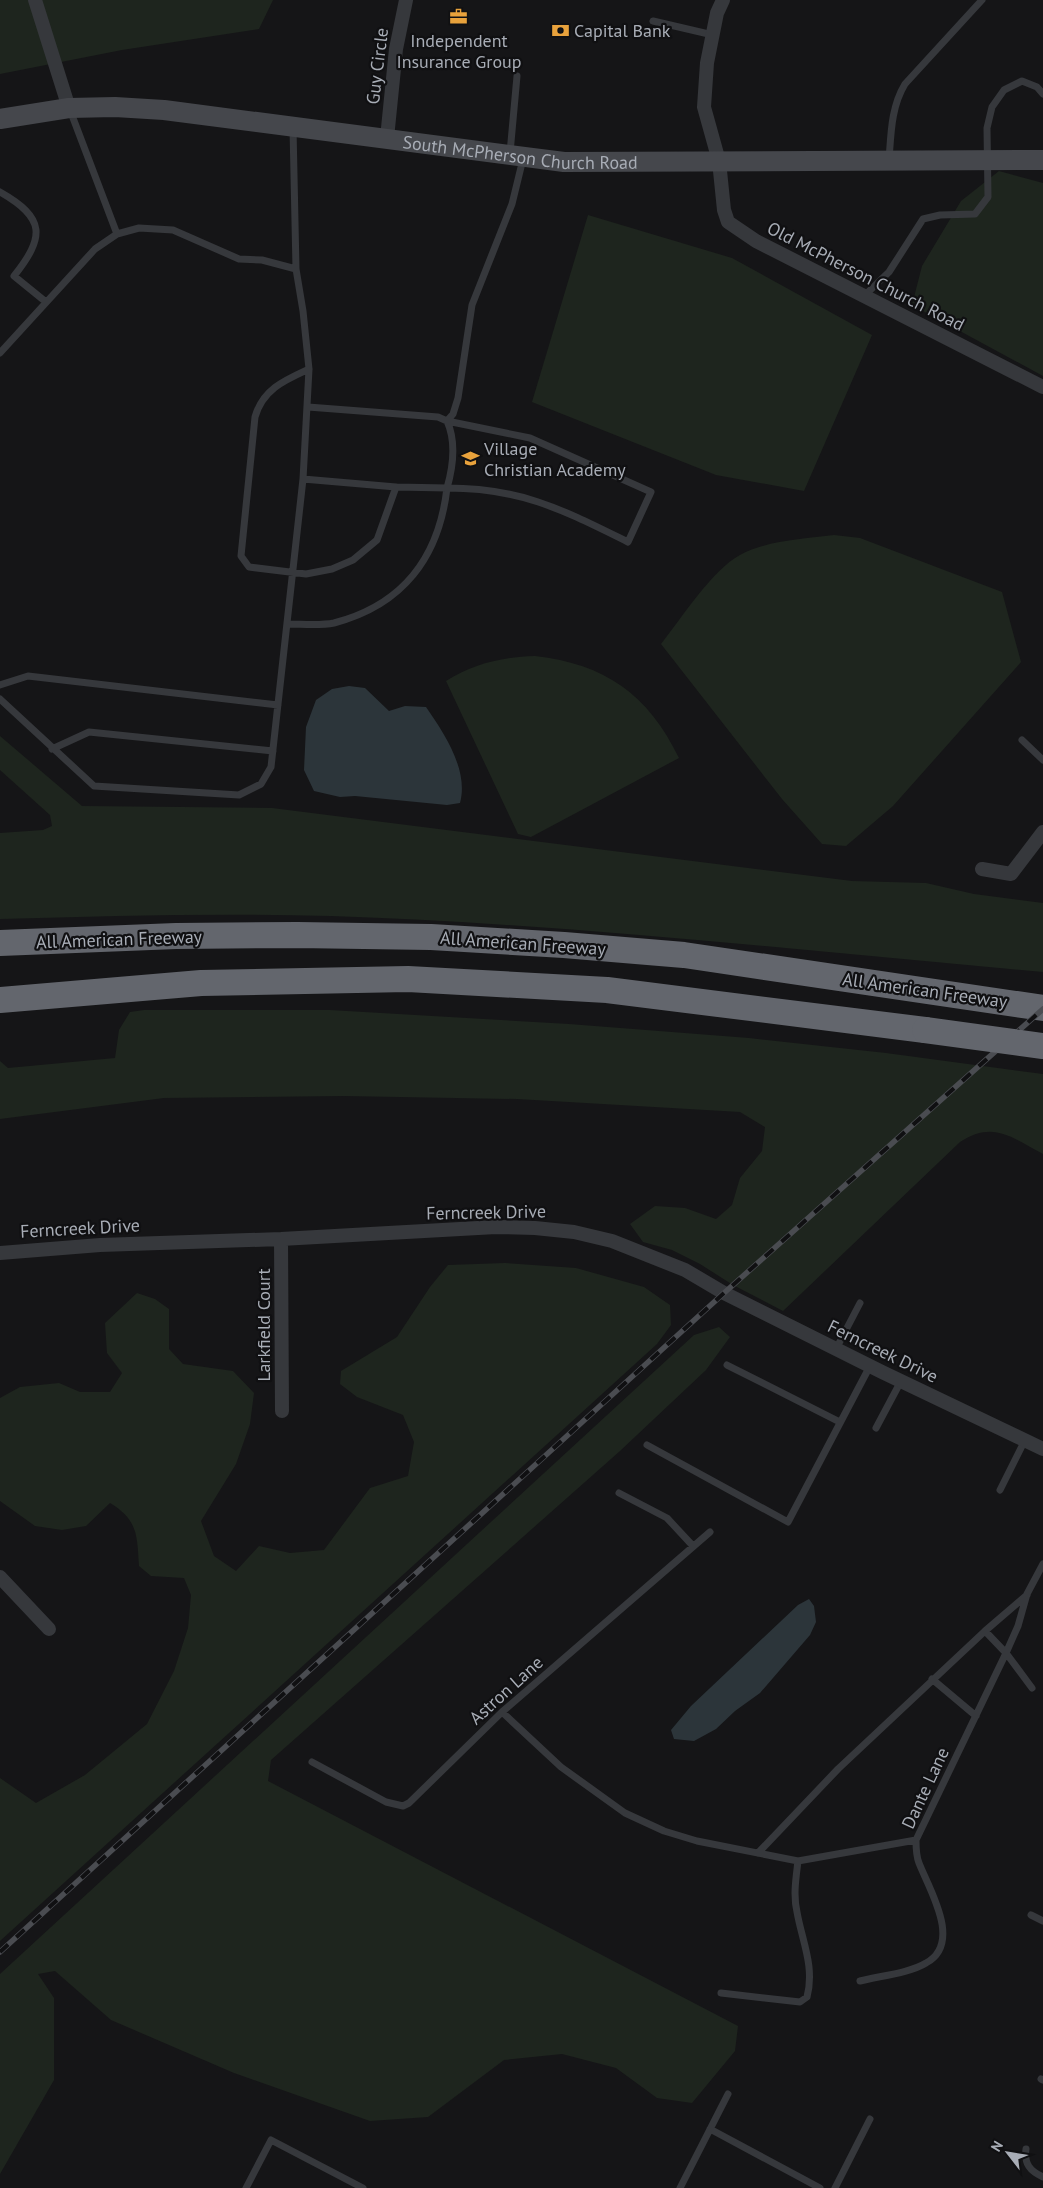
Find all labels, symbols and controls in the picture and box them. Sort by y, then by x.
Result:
office icon: Independent Insurance Group [449,7,469,27]
place label: Capital Bank [574,19,671,42]
bank icon: Capital Bank [550,20,570,40]
street label: Guy Circle [361,26,393,106]
place label: Independent Insurance Group [396,29,522,73]
street label: South McPherson Church Road [401,130,638,174]
street label: Old McPherson Church Road [764,216,968,336]
place label: Village Christian Academy [483,437,626,481]
school or university icon: Village Christian Academy [460,448,480,468]
street label: All American Freeway [36,925,203,953]
street label: All American Freeway [439,926,607,960]
street label: All American Freeway [841,967,1009,1013]
street label: Ferncreek Drive [426,1199,546,1225]
street label: Ferncreek Drive [19,1213,141,1243]
street label: Larkfield Court [252,1269,275,1382]
street label: Ferncreek Drive [824,1314,942,1388]
street label: Astron Lane [464,1651,548,1729]
street label: Dante Lane [896,1744,954,1832]
north arrow [983,2128,1033,2178]
text: N [987,2138,1007,2155]

